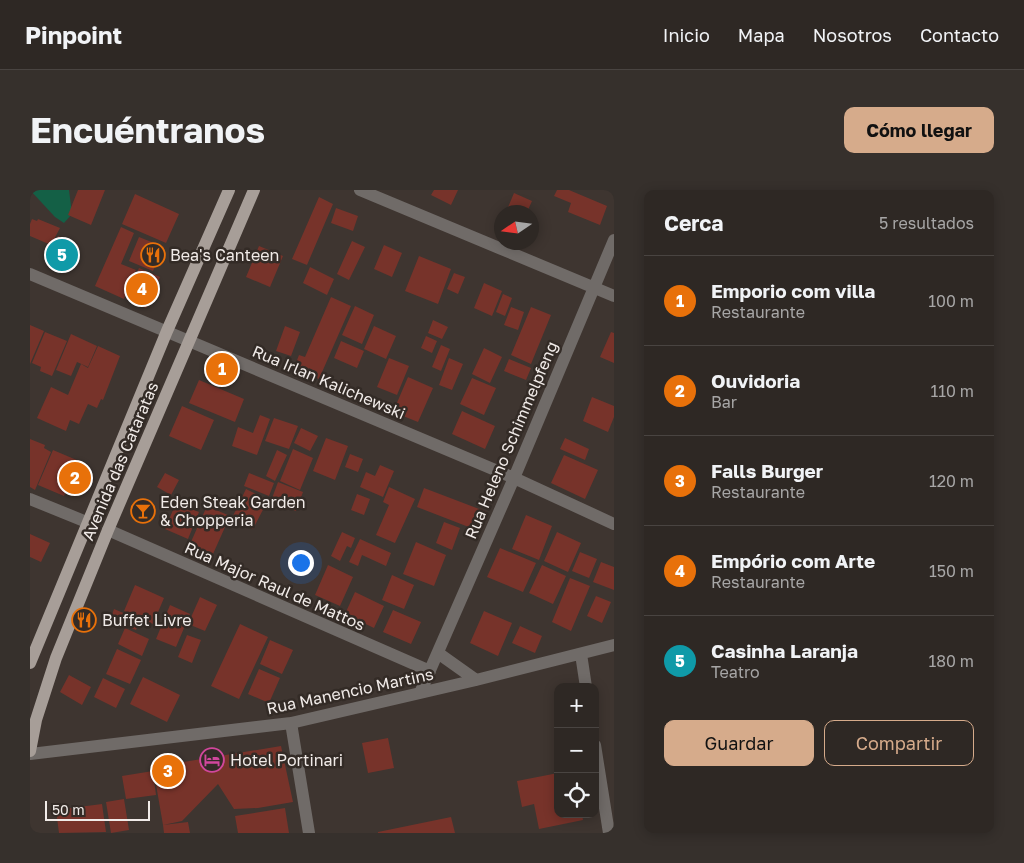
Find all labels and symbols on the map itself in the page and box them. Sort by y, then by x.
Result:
north arrow [494,205,539,250]
pin: 5 [46,236,78,274]
restaurant icon: Bea's Canteen [140,242,166,268]
place label: Bea's Canteen [170,245,279,265]
pin: 4 [126,270,158,308]
street label: Rua Heleno Schimmelpfeng [460,338,562,542]
street label: Rua Irlan Kalichewski [249,341,409,423]
pin: 1 [206,350,238,388]
street label: Avenida das Cataratas [78,379,162,543]
pin: 2 [59,459,91,497]
place label: Eden Steak Garden & Chopperia [160,492,306,530]
bar icon: Eden Steak Garden & Chopperia [130,498,156,524]
street label: Rua Major Raul de Mattos [182,537,368,635]
your location [288,550,314,576]
restaurant icon: Buffet Livre [71,607,97,633]
place label: Buffet Livre [102,610,192,630]
street label: Rua Manencio Martins [265,664,435,718]
hotel icon: Hotel Portinari [199,747,225,773]
place label: Hotel Portinari [230,750,343,770]
pin: 3 [152,752,184,790]
scale bar [45,798,150,821]

